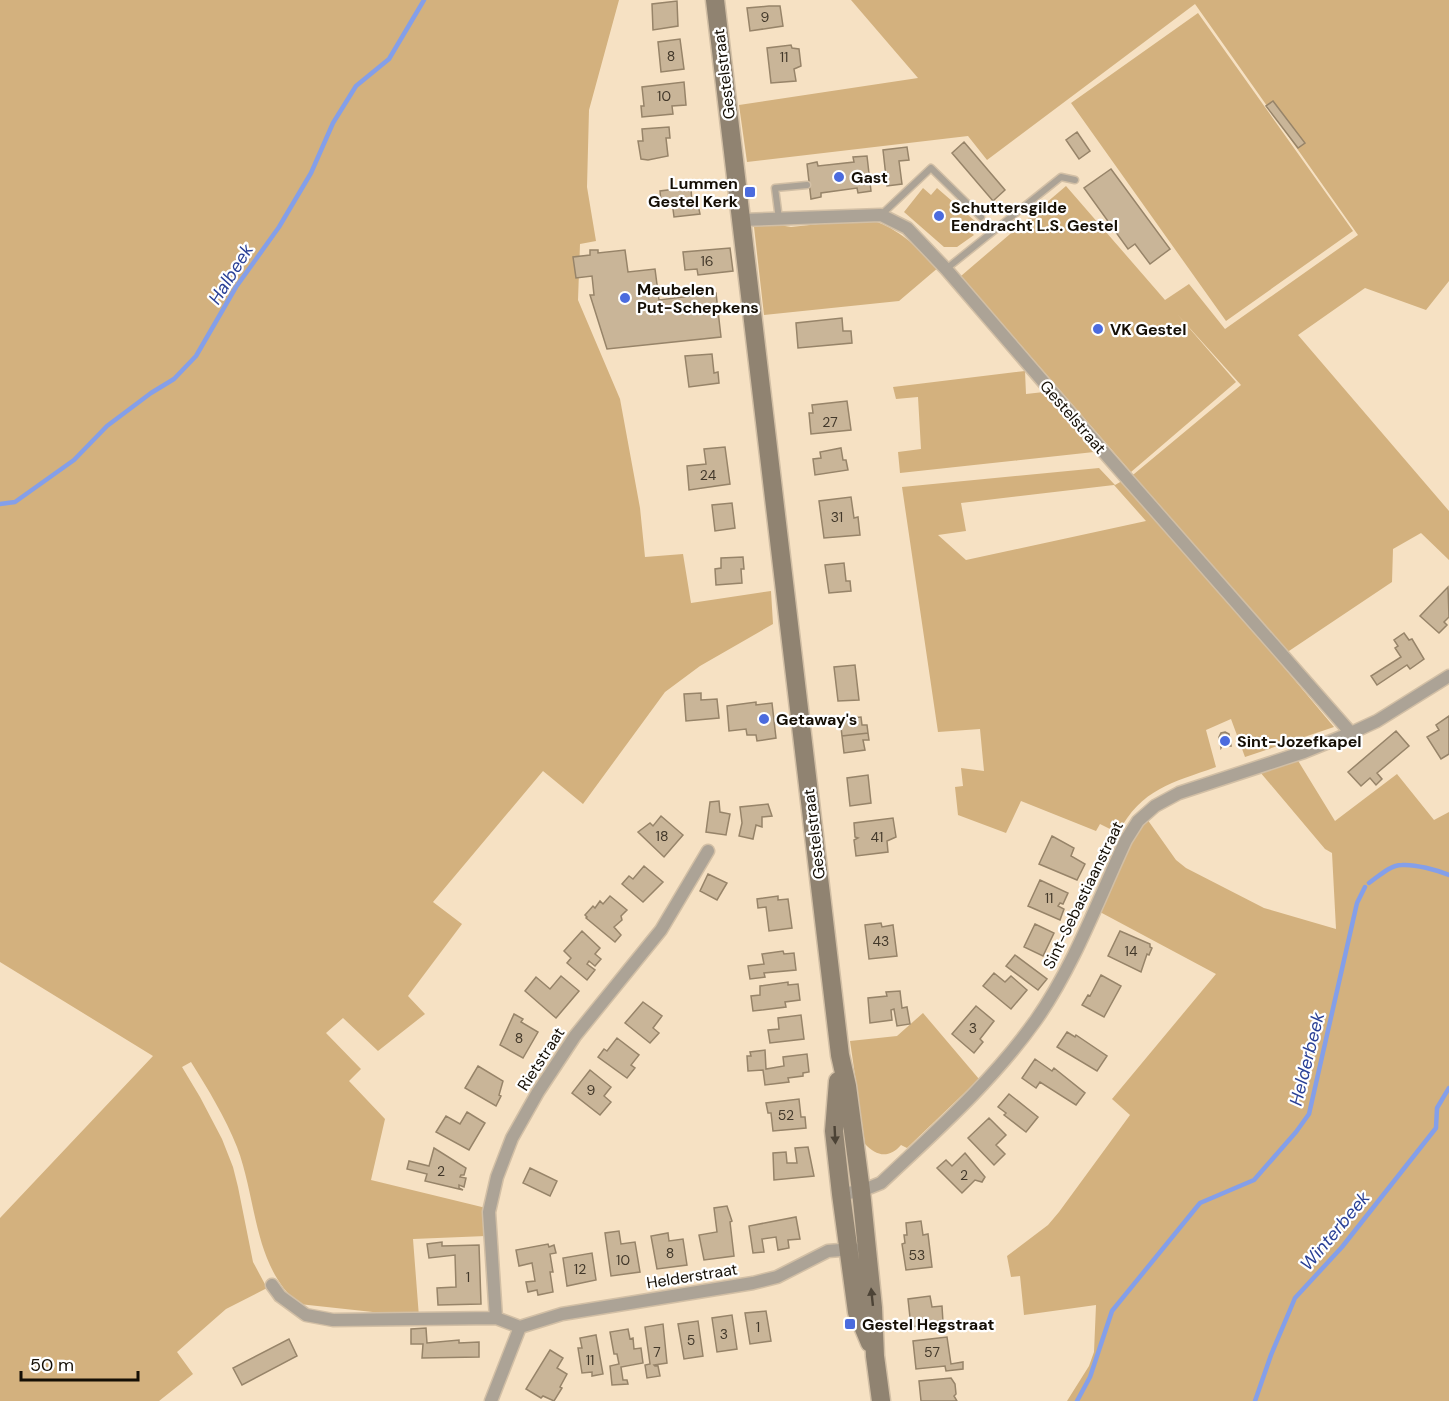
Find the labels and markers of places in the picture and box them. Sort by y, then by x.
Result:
place label: Gast [851,167,888,188]
marker: Gast [832,170,846,184]
place label: Lummen Gestel Kerk [648,173,739,212]
marker: Lummen Gestel Kerk [743,185,757,199]
place label: Schuttersgilde Eendracht L.S. Gestel [951,197,1118,236]
marker: Schuttersgilde Eendracht L.S. Gestel [932,209,946,223]
place label: Meubelen Put-Schepkens [637,279,759,318]
marker: Meubelen Put-Schepkens [618,291,632,305]
place label: VK Gestel [1110,319,1186,340]
marker: VK Gestel [1091,322,1105,336]
place label: Getaway's [776,709,857,730]
marker: Getaway's [757,712,771,726]
place label: Sint-Jozefkapel [1237,731,1362,752]
marker: Sint-Jozefkapel [1218,734,1232,748]
place label: Gestel Hegstraat [862,1314,995,1335]
marker: Gestel Hegstraat [843,1317,857,1331]

